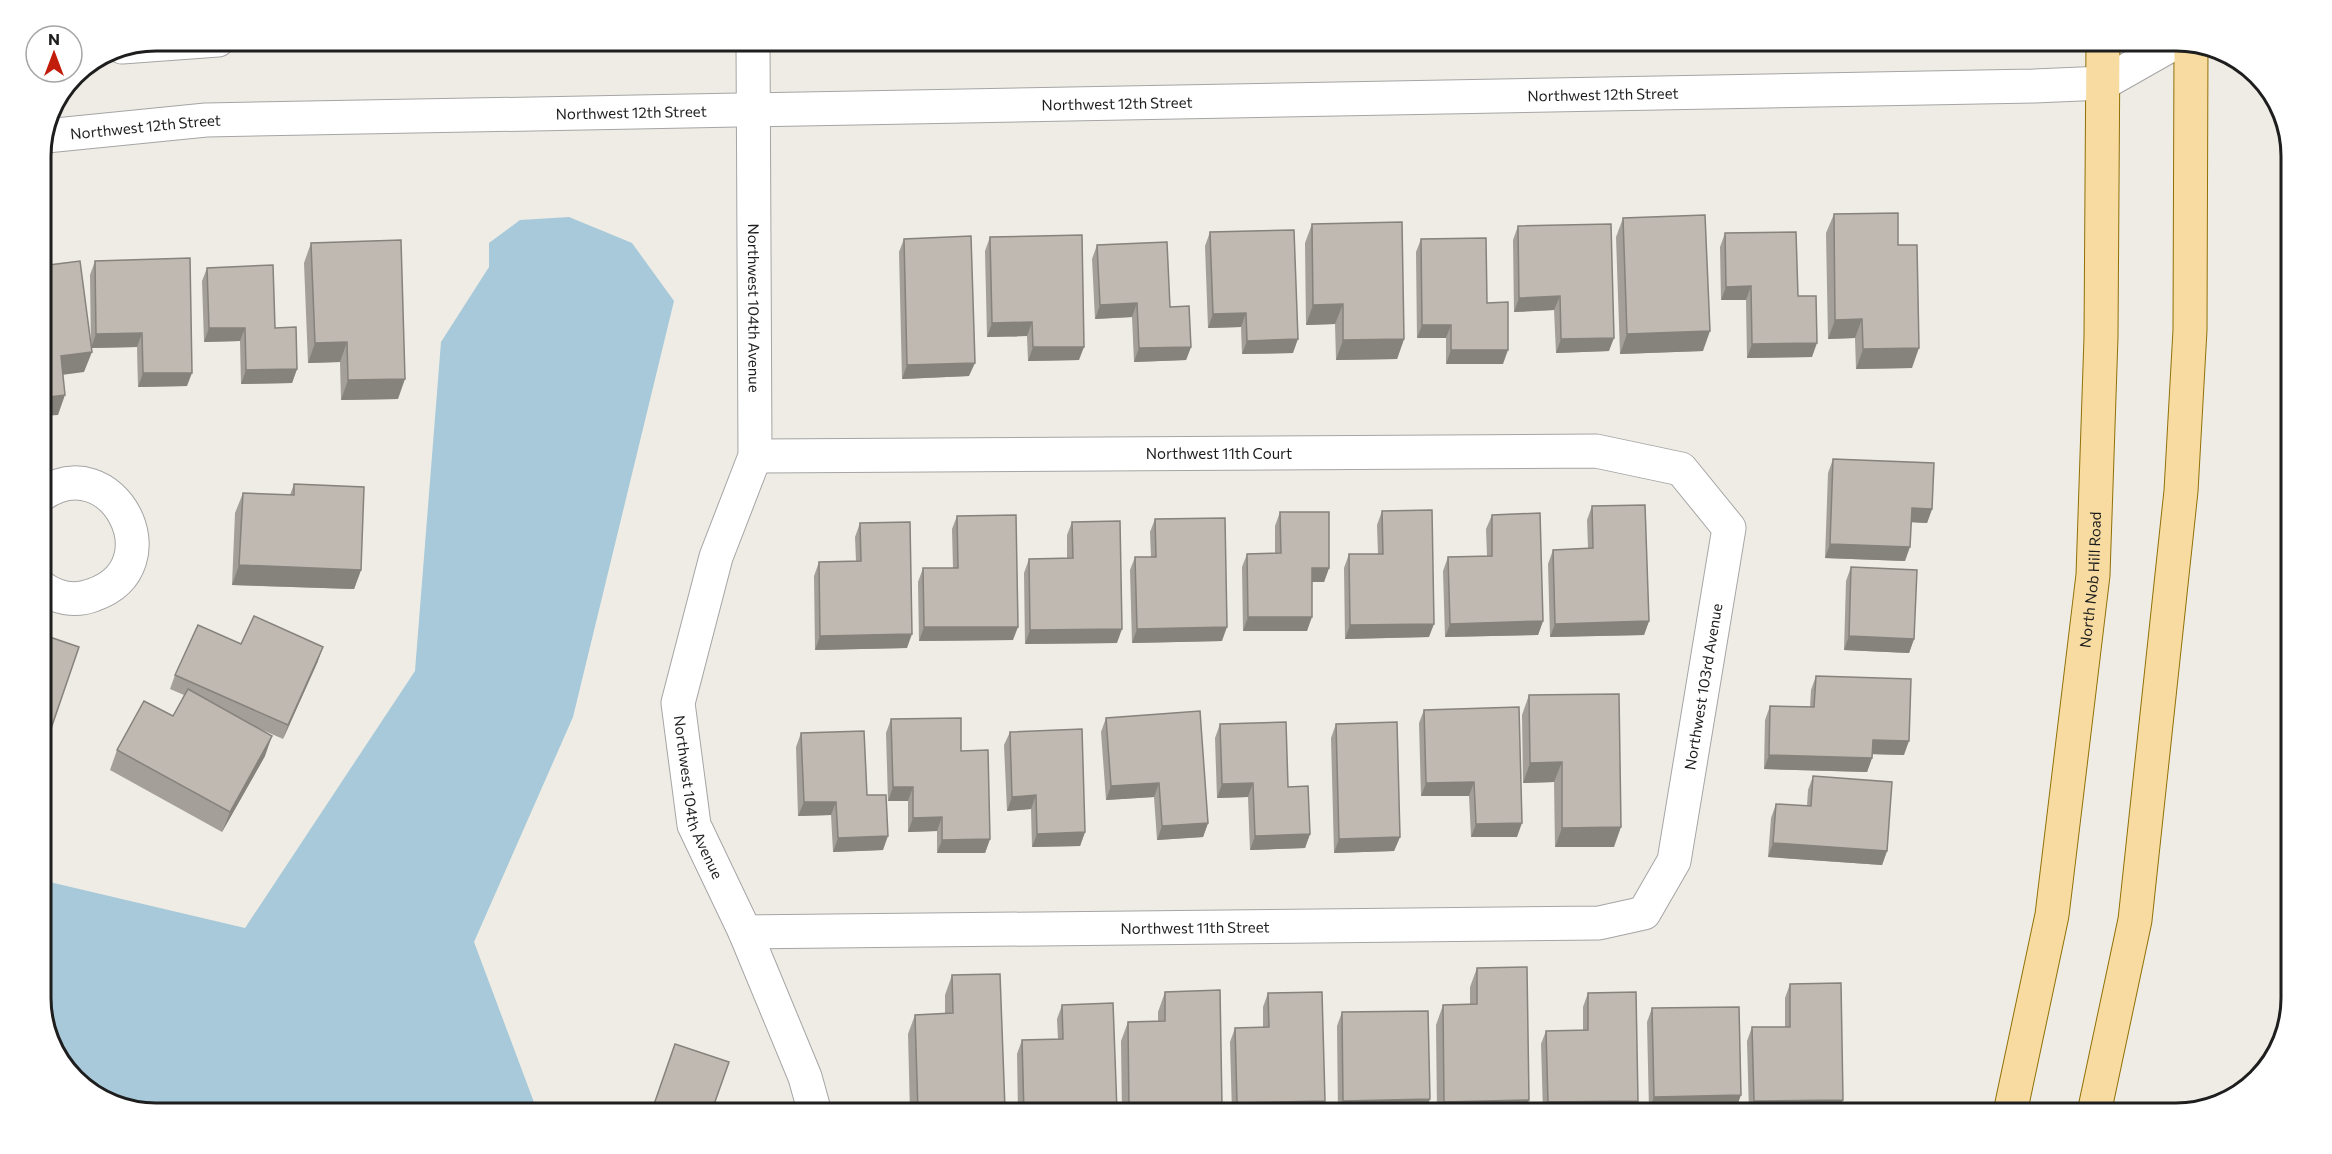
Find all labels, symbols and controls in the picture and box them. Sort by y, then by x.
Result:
north arrow [24,24,84,84]
text: N [48,29,60,48]
street label: Northwest 12th Street [1527,84,1679,104]
street label: Northwest 12th Street [1041,93,1193,113]
street label: Northwest 12th Street [555,102,707,122]
street label: Northwest 12th Street [69,111,221,143]
street label: Northwest 104th Avenue [745,223,764,393]
street label: Northwest 11th Court [1146,444,1292,462]
street label: North Nob Hill Road [2075,511,2104,649]
street label: Northwest 103rd Avenue [1680,602,1725,771]
street label: Northwest 104th Avenue [671,714,727,882]
street label: Northwest 11th Street [1120,917,1270,937]

